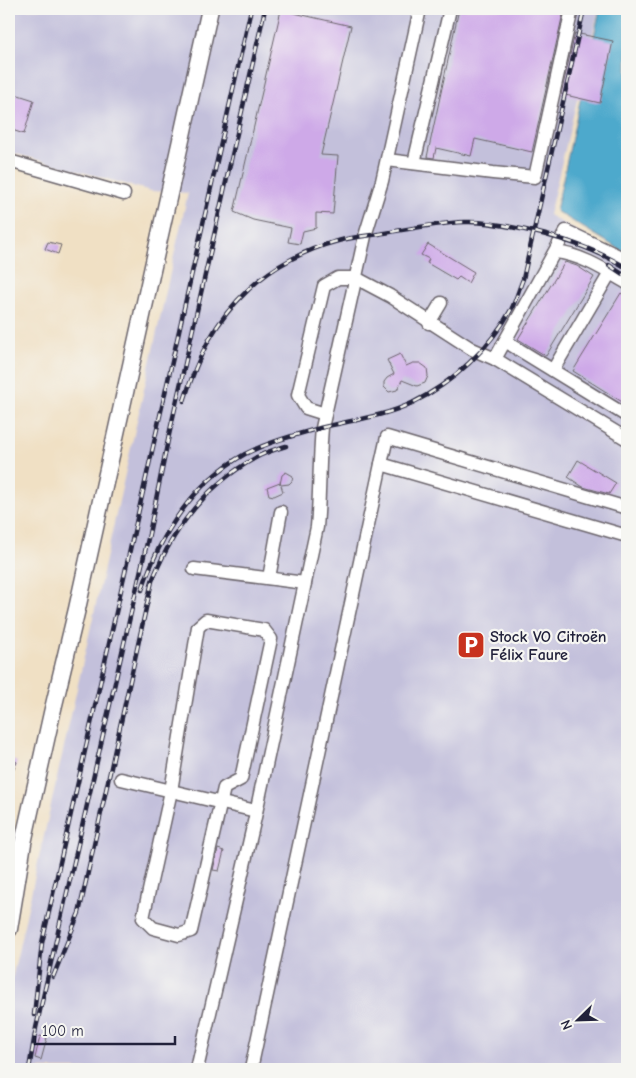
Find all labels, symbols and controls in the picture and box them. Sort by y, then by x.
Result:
place label: Stock VO Citroën Félix Faure [490,628,606,664]
parking icon: Stock VO Citroën Félix Faure [456,630,486,660]
north arrow [554,996,604,1046]
scale bar [35,1013,175,1045]
text: N [557,1017,576,1032]
text: 100 m [42,1022,84,1040]

